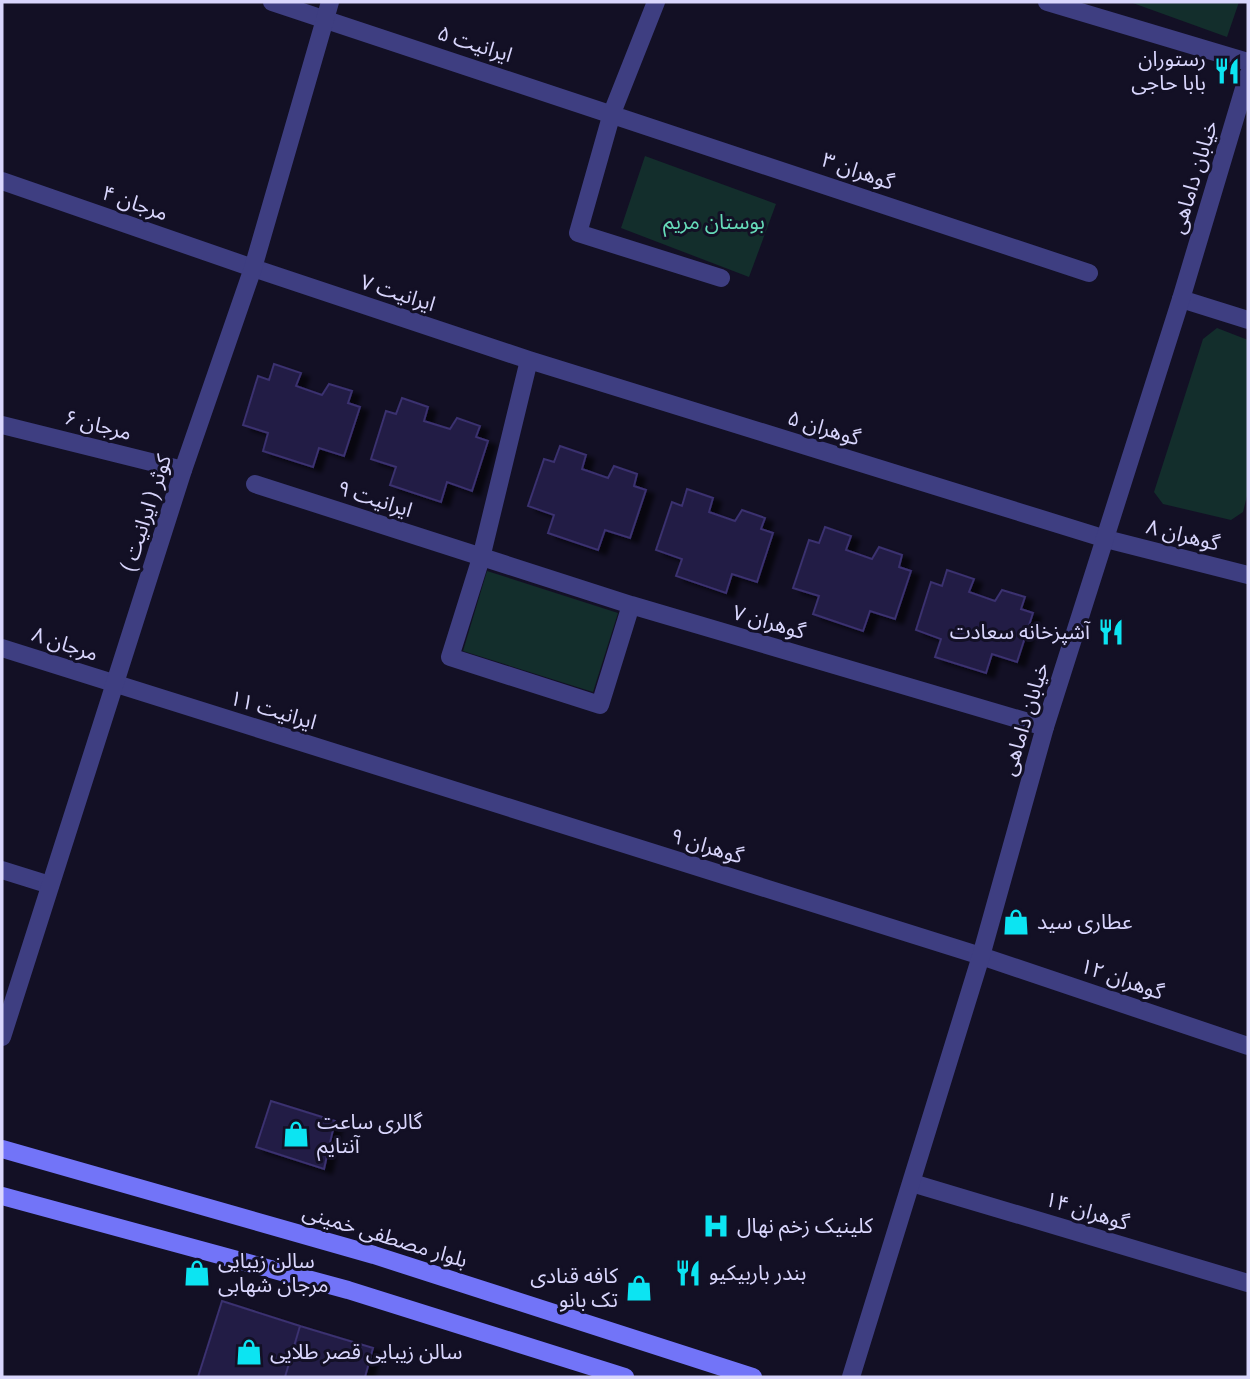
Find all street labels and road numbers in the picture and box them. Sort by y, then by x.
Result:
street label: ایرانیت ۵ [435,21,515,67]
street label: خیابان داماهی [1165,118,1223,236]
street label: گوهران ۳ [819,148,898,195]
street label: مرجان ۴ [99,181,171,225]
street label: ایرانیت ۷ [358,270,438,316]
street label: مرجان ۶ [62,405,134,445]
street label: گوهران ۵ [785,406,864,450]
street label: کوثر ( ایرانیت ) [116,451,176,574]
street label: ایرانیت ۹ [335,476,415,522]
street label: گوهران ۸ [1144,514,1222,556]
street label: گوهران ۷ [730,600,809,644]
street label: مرجان ۸ [29,622,101,666]
street label: خیابان داماهی [996,660,1054,778]
street label: ایرانیت ۱۱ [227,685,319,735]
street label: گوهران ۹ [668,824,747,868]
street label: گوهران ۱۲ [1077,954,1167,1005]
street label: گوهران ۱۴ [1042,1187,1132,1235]
street label: بلوار مصطفی خمینی [300,1200,470,1272]

